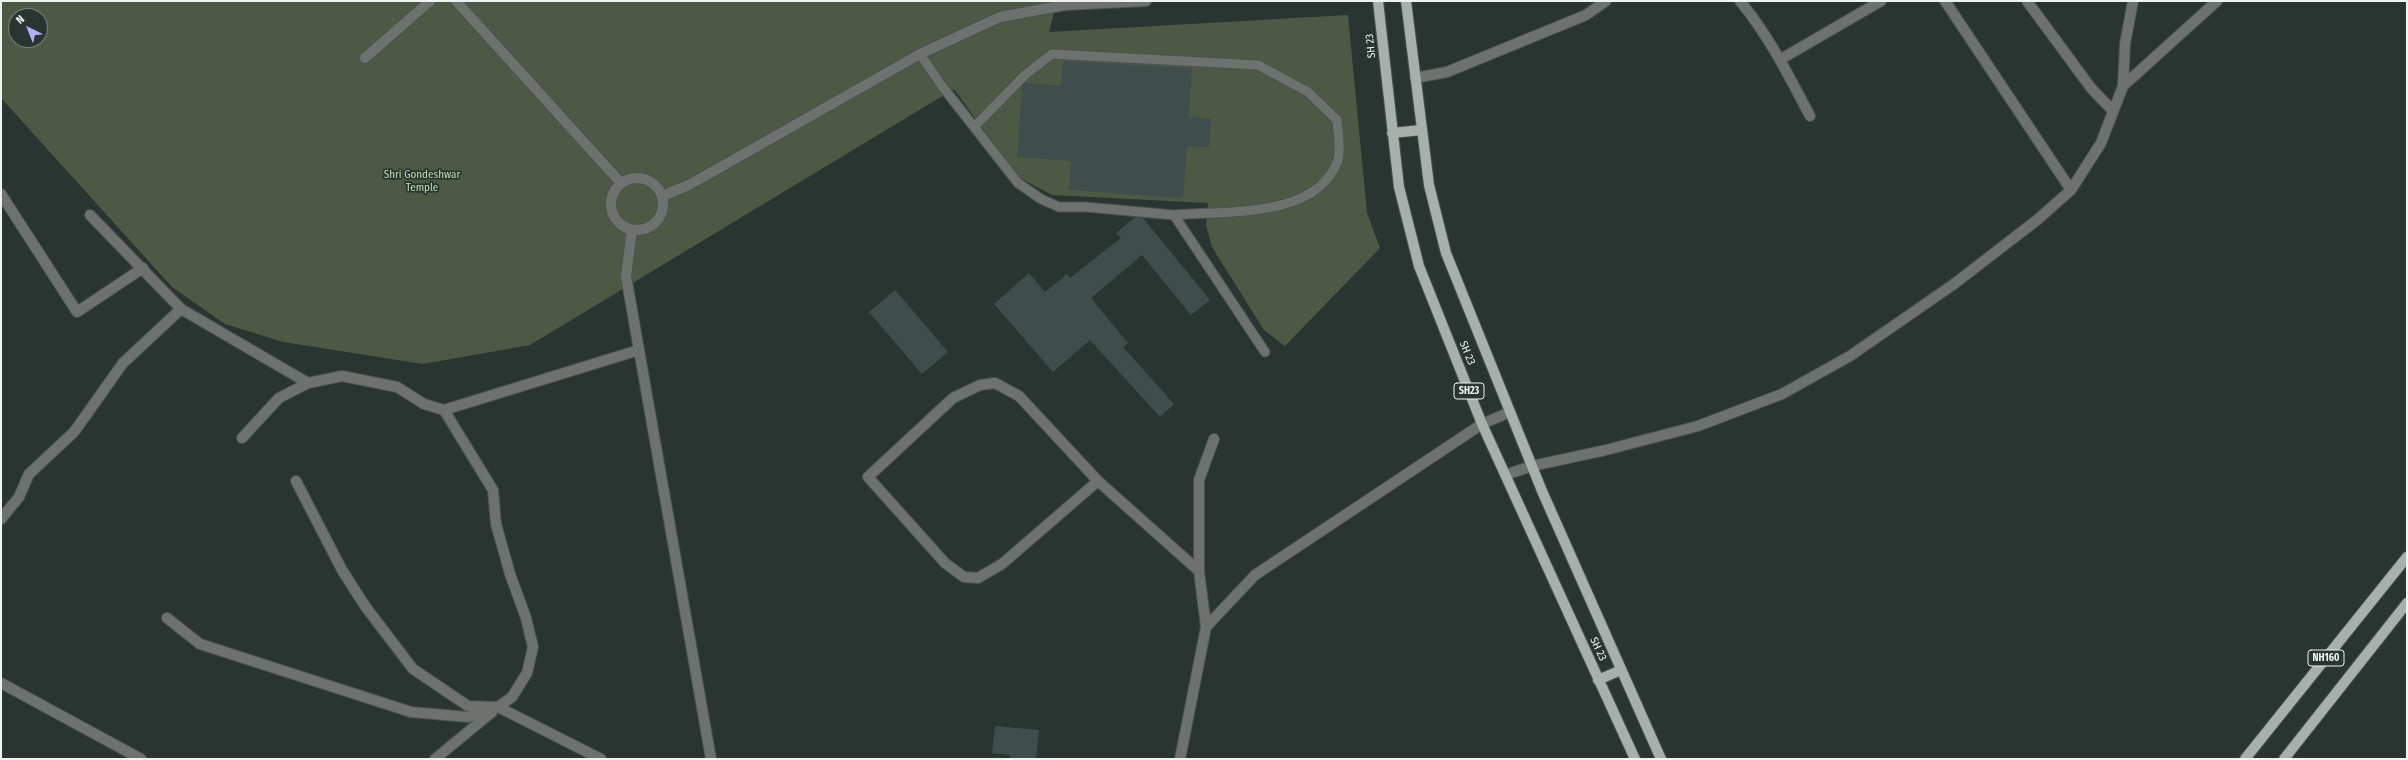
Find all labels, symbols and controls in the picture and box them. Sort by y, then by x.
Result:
north arrow [8,8,48,48]
text: N [13,13,27,27]
street label: SH 23 [1363,33,1379,59]
park label: Shri Gondeshwar Temple [384,168,460,194]
street label: SH 23 [1456,339,1478,367]
road number: SH23 [1454,383,1484,399]
street label: SH 23 [1587,635,1609,663]
road number: NH160 [2308,650,2344,666]

